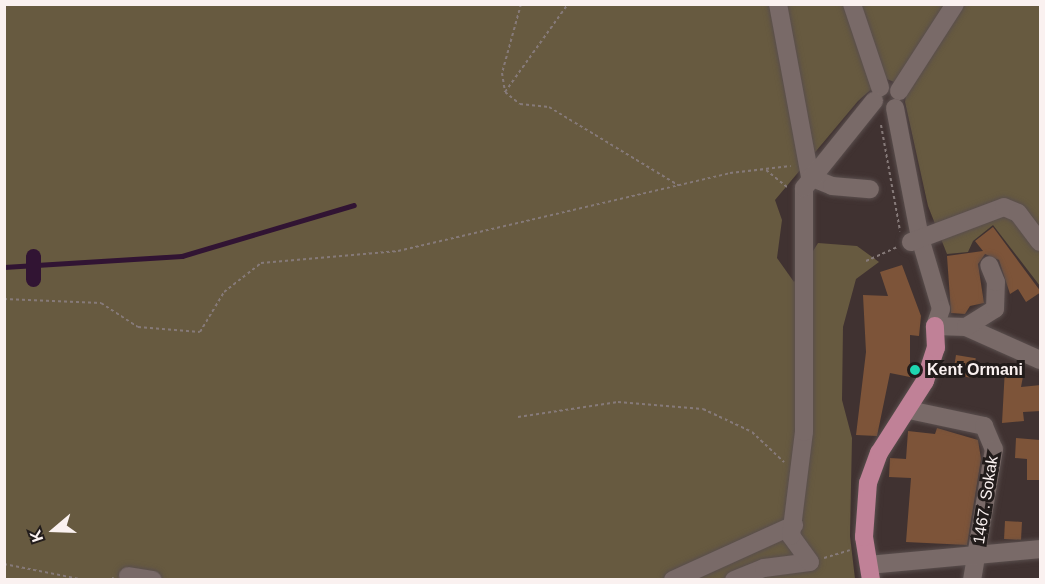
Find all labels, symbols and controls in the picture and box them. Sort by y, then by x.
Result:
place label: Kent Ormani [927,360,1023,380]
marker: Kent Ormani [908,363,922,377]
street label: 1467. Sokak [970,455,1002,545]
north arrow [24,500,84,560]
text: K [27,528,46,544]

